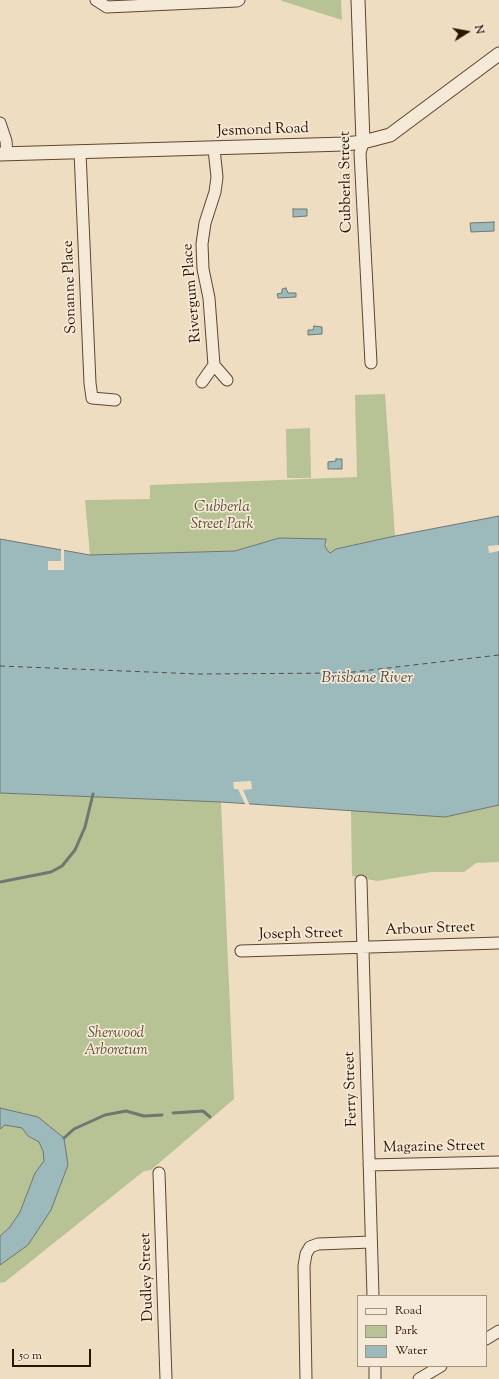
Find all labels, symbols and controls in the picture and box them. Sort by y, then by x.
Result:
north arrow [447,12,487,52]
text: N [470,24,487,36]
street label: Jesmond Road [217,120,309,142]
street label: Cubberla Street [337,131,357,233]
street label: Sonanne Place [60,240,82,334]
street label: Rivergum Place [180,243,206,343]
park label: Cubberla Street Park [191,499,253,534]
water label: Brisbane River [321,669,413,689]
street label: Arbour Street [385,919,475,941]
street label: Joseph Street [259,925,343,945]
park label: Sherwood Arboretum [84,1025,148,1060]
street label: Ferry Street [342,1051,362,1127]
street label: Magazine Street [383,1138,485,1158]
street label: Dudley Street [137,1232,159,1322]
legend [357,1295,487,1367]
text: Road [395,1302,422,1320]
text: Park [395,1322,418,1340]
scale bar [14,1341,93,1367]
text: Water [395,1342,427,1360]
text: 50 m [19,1347,42,1365]

